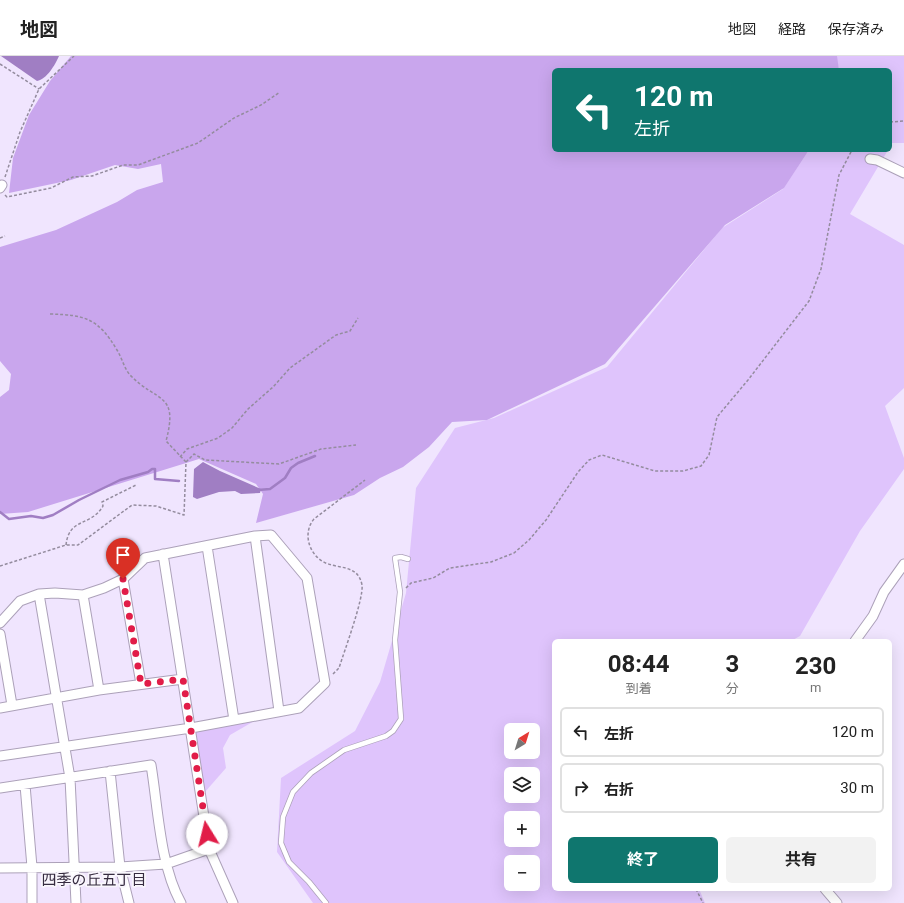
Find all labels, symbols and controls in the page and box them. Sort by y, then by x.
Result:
text: 地図 [20,18,58,41]
text: 地図 [728,21,756,37]
text: 経路 [778,21,806,37]
text: 保存済み [828,21,884,37]
text: 120 m [634,80,713,113]
icon: left [568,84,620,136]
text: 左折 [634,118,670,139]
pin [106,538,140,579]
icon: arrive [112,544,134,566]
text: 08:44 [608,650,670,678]
text: 3 [725,650,739,678]
text: 230 [795,652,836,680]
text: m [810,680,821,695]
text: 到着 [626,681,652,696]
text: 分 [726,681,739,696]
icon: left [570,721,592,743]
north arrow [504,723,540,759]
map controls [504,723,540,891]
text: 120 m [832,723,874,741]
text: 左折 [604,725,634,743]
button: layers [504,767,540,803]
icon: right [570,777,592,799]
text: 30 m [840,779,874,797]
text: 右折 [604,781,634,799]
button: + [504,811,540,847]
position arrow [186,813,228,855]
button: 終了 [568,837,718,883]
button: 共有 [726,837,876,883]
button: − [504,855,540,891]
district label: 四季の丘五丁目 [41,871,147,889]

